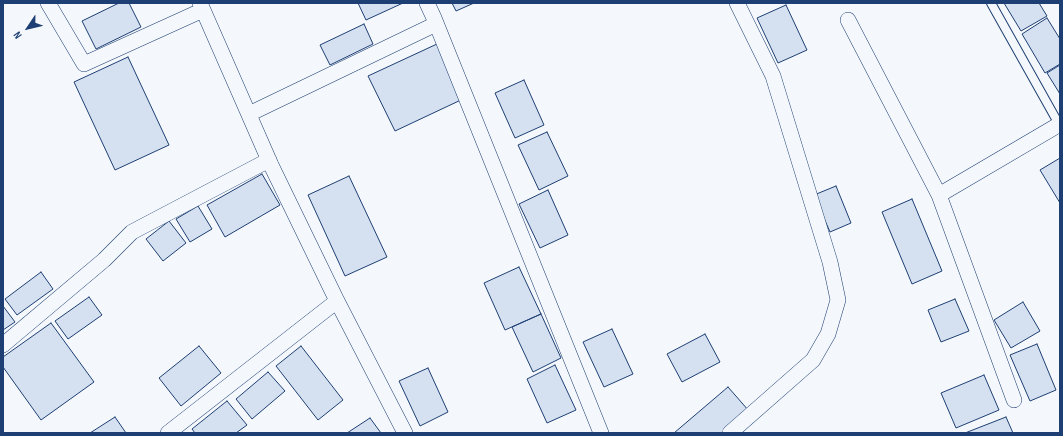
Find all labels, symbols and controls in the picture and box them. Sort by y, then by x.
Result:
north arrow [8,8,48,48]
text: N [11,29,25,41]

